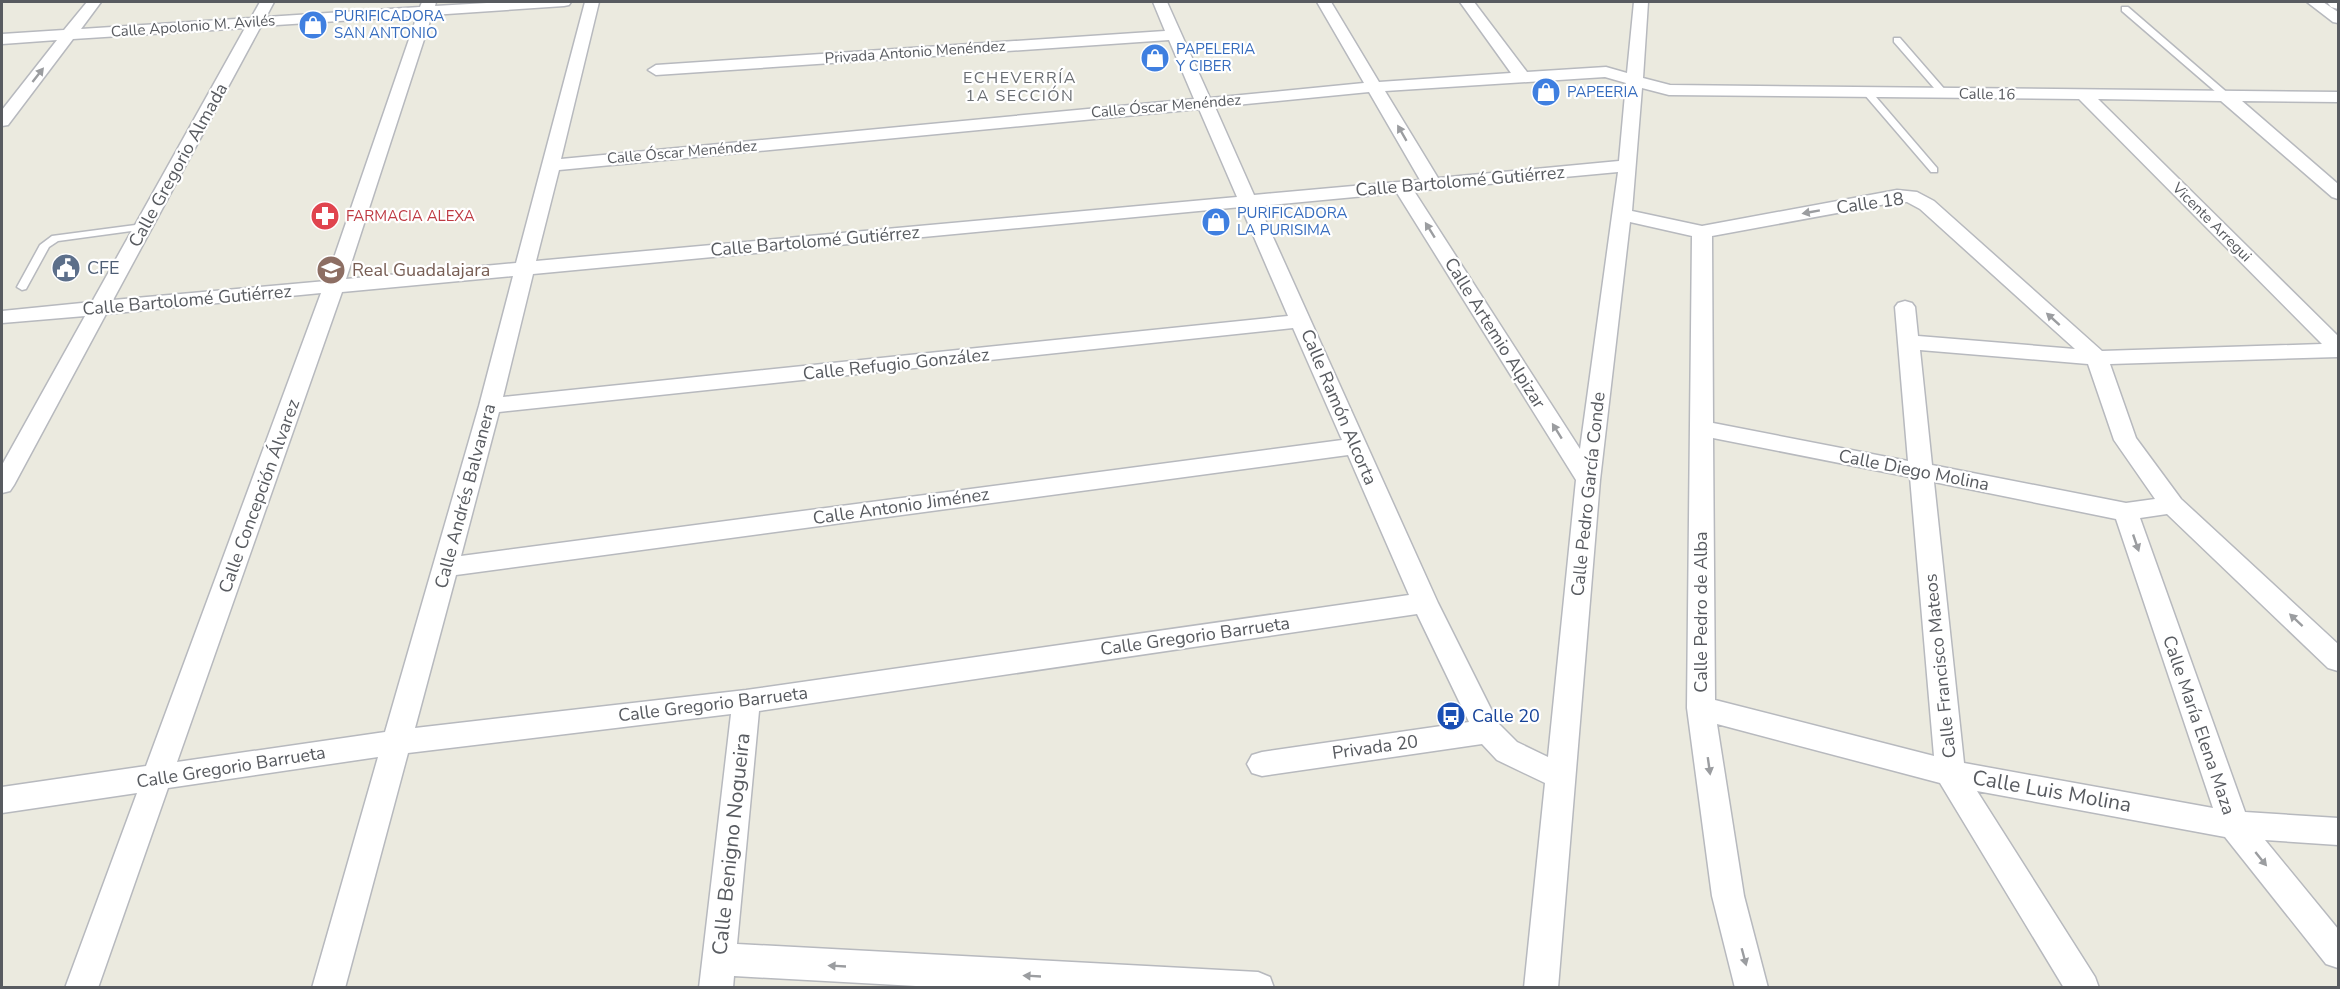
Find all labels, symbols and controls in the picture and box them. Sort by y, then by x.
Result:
place label: PURIFICADORA SAN ANTONIO [334,6,445,43]
shop icon: PURIFICADORA SAN ANTONIO [297,9,329,41]
street label: Calle Apolonio M. Avilés [110,10,276,42]
street label: Privada Antonio Menéndez [824,36,1006,68]
place label: PAPELERIA Y CIBER [1175,39,1255,76]
shop icon: PAPELERIA Y CIBER [1139,42,1171,74]
one-way arrow [31,67,44,83]
district label: ECHEVERRÍA 1A SECCIÓN [963,67,1077,107]
shop icon: PAPEERIA [1530,76,1562,108]
street label: Calle Gregorio Almada [123,79,233,251]
place label: PAPEERIA [1567,82,1638,102]
street label: Calle 16 [1959,84,2015,104]
street label: Calle Óscar Menéndez [1090,88,1242,123]
one-way arrow [1397,125,1408,141]
street label: Calle Óscar Menéndez [606,134,758,169]
street label: Calle Bartolomé Gutiérrez [1355,160,1565,202]
street label: Vicente Arregui [2167,177,2256,266]
street label: Calle 18 [1835,186,1905,220]
pharmacy icon: FARMACIA ALEXA [309,200,341,232]
place label: PURIFICADORA LA PURISIMA [1237,203,1348,240]
place label: FARMACIA ALEXA [346,206,475,226]
shop icon: PURIFICADORA LA PURISIMA [1200,206,1232,238]
one-way arrow [1801,207,1820,216]
street label: Calle Bartolomé Gutiérrez [710,220,920,262]
one-way arrow [1424,222,1435,238]
public building icon: CFE [50,252,82,284]
street label: Calle Artemio Alpizar [1439,253,1551,413]
school or university icon: Real Guadalajara [315,254,347,286]
place label: CFE [87,256,119,280]
place label: Real Guadalajara [352,258,490,282]
street label: Calle Bartolomé Gutiérrez [82,279,292,321]
one-way arrow [2046,313,2061,326]
street label: Calle Ramón Alcorta [1295,325,1383,489]
street label: Calle Refugio González [802,342,990,386]
street label: Calle Pedro García Conde [1565,391,1611,597]
street label: Calle Concepción Álvarez [213,396,305,596]
street label: Calle Andrés Balvanera [429,401,501,591]
one-way arrow [1551,422,1562,439]
street label: Calle Diego Molina [1837,444,1991,496]
street label: Calle Antonio Jiménez [811,482,991,530]
street label: Calle Pedro de Alba [1689,531,1713,693]
one-way arrow [2132,534,2142,552]
street label: Calle Francisco Mateos [1918,573,1962,759]
street label: Calle Gregorio Barrueta [1099,611,1291,661]
one-way arrow [2288,613,2303,627]
street label: Calle María Elena Maza [2157,632,2241,818]
street label: Calle Gregorio Barrueta [617,680,809,728]
bus stop icon: Calle 20 [1435,700,1467,732]
place label: Calle 20 [1472,704,1540,728]
street label: Privada 20 [1330,729,1420,765]
street label: Calle Benigno Nogueira [705,732,757,956]
street label: Calle Gregorio Barrueta [135,740,327,794]
one-way arrow [1705,756,1714,775]
street label: Calle Luis Molina [1970,763,2134,819]
one-way arrow [2255,851,2268,867]
one-way arrow [1740,948,1750,966]
one-way arrow [828,961,847,970]
one-way arrow [1022,971,1041,980]

